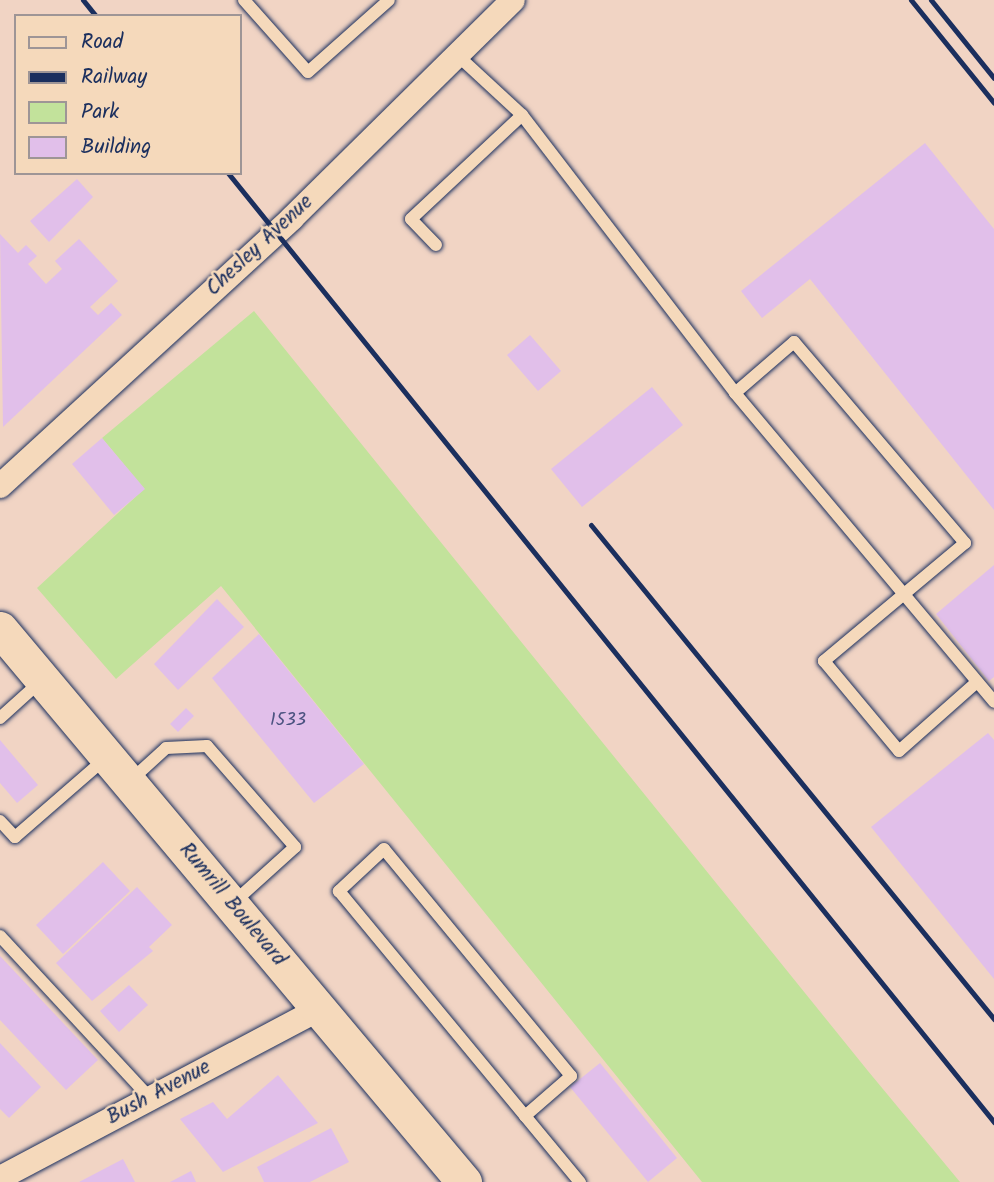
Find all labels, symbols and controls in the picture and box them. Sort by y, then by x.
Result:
legend [14,14,242,175]
text: Road [81,26,123,59]
text: Railway [81,61,147,94]
text: Park [81,96,119,129]
text: Building [81,131,151,164]
street label: Chesley Avenue [201,190,319,302]
house number: 1533 [270,710,306,732]
street label: Rumrill Boulevard [173,838,291,972]
street label: Bush Avenue [103,1055,215,1131]

